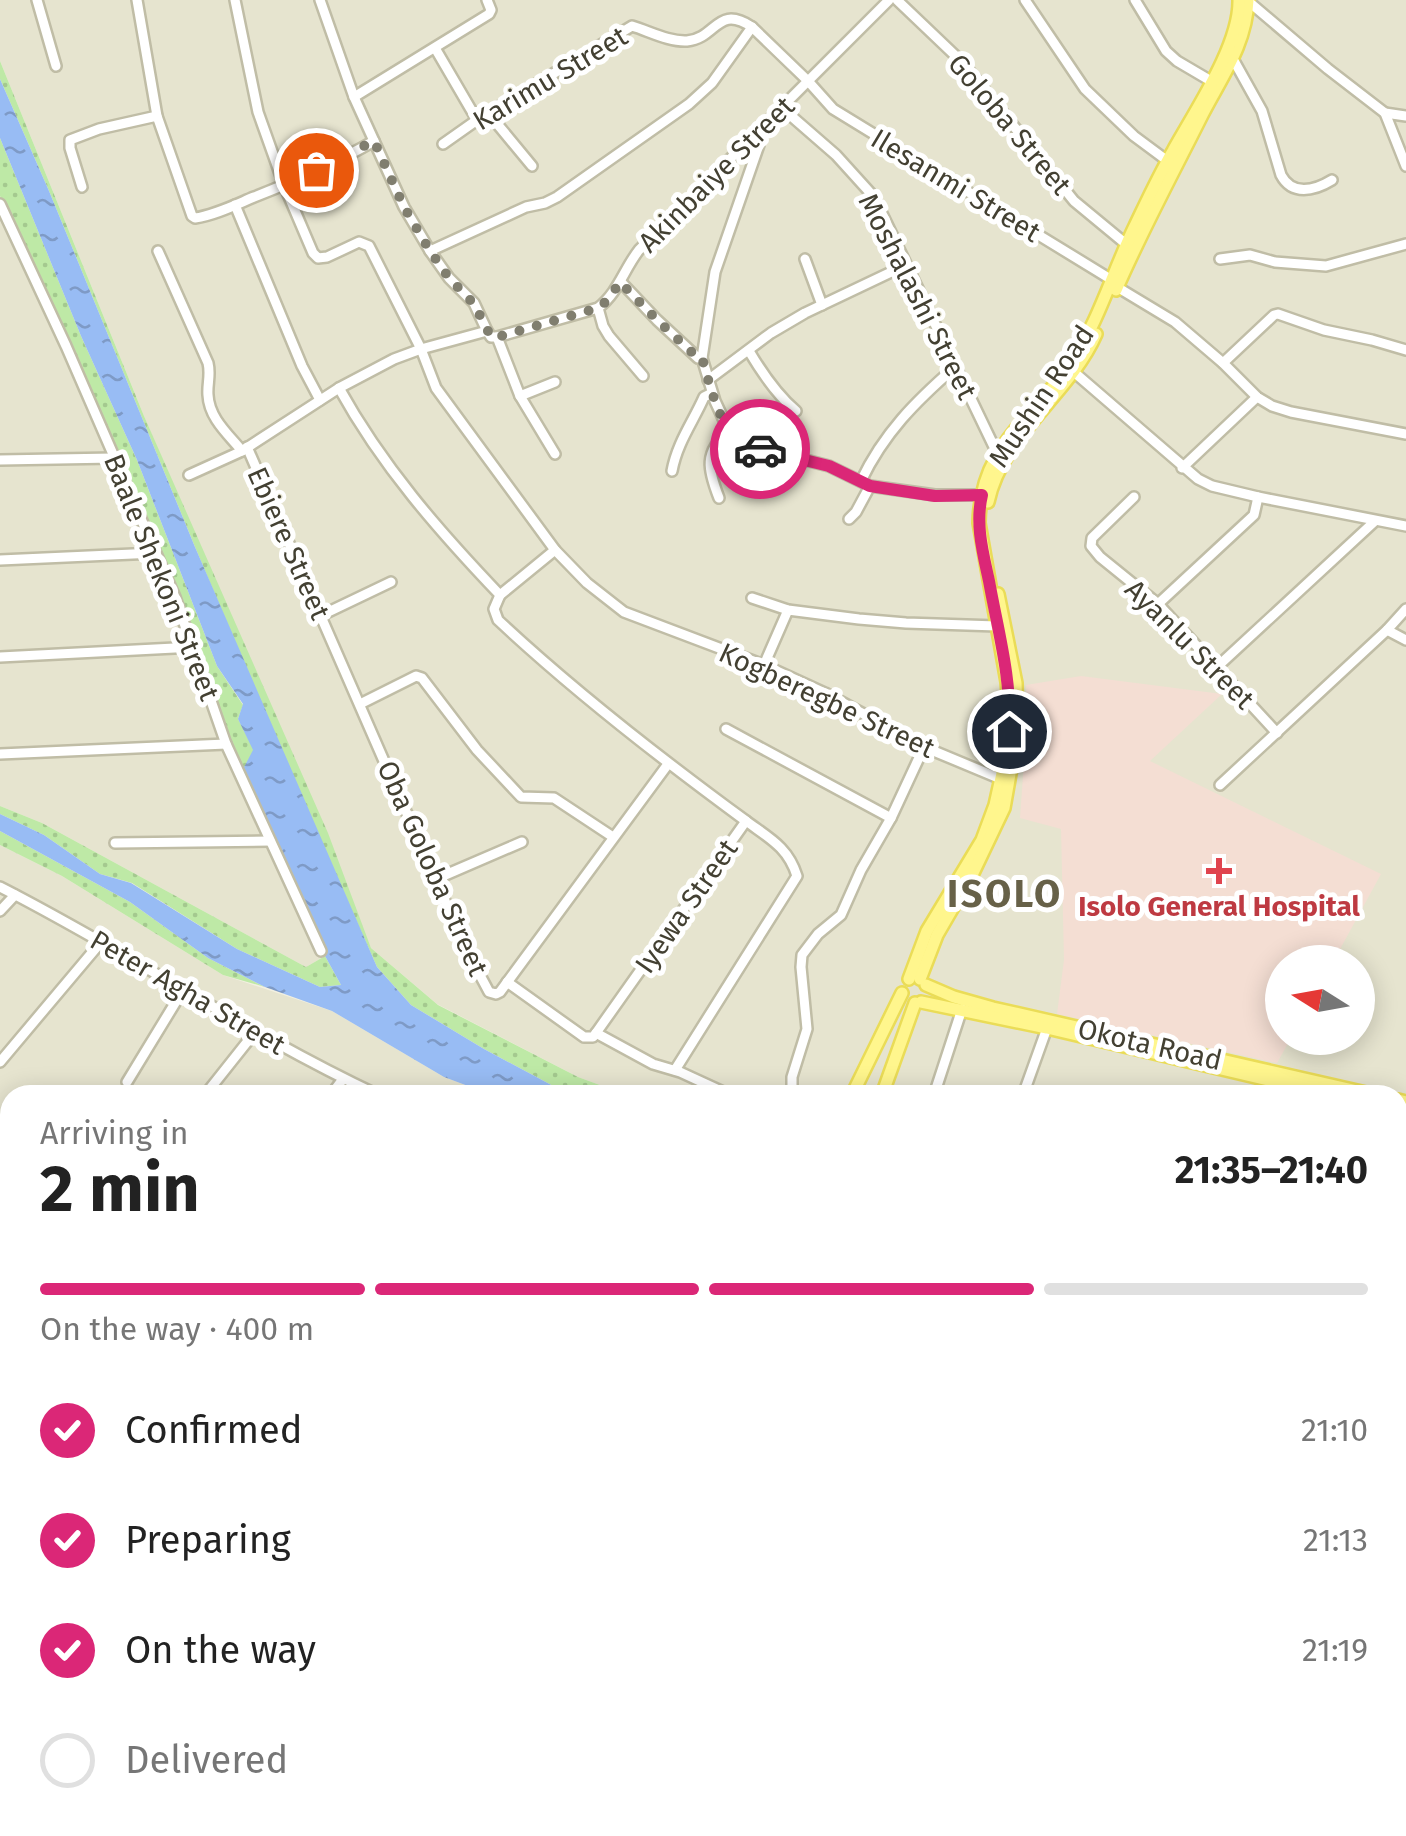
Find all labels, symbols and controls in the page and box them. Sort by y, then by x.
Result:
street label: Karimu Street [467,19,634,137]
street label: Goloba Street [941,47,1079,202]
street label: Akinbaiye Street [632,89,802,259]
street label: Ilesanmi Street [865,122,1047,249]
pin [274,128,359,213]
icon: bag [289,143,344,198]
street label: Moshalashi Street [851,188,984,405]
street label: Mushin Road [982,319,1101,473]
courier [710,399,810,499]
icon: car [733,422,788,477]
street label: Baale Shekoni Street [97,449,226,706]
street label: Ebiere Street [240,462,337,625]
street label: Ayanlu Street [1118,573,1262,716]
street label: Kogberegbe Street [714,636,941,765]
pin [967,689,1052,774]
icon: home [982,704,1037,759]
street label: Oba Goloba Street [370,756,495,982]
street label: Iyewa Street [628,832,745,979]
marker: Isolo General Hospital [1206,858,1232,884]
district label: ISOLO [947,871,1063,917]
place label: Isolo General Hospital [1078,890,1360,923]
street label: Peter Agha Street [84,923,292,1062]
north arrow [1265,945,1375,1055]
map controls [1265,945,1375,1055]
street label: Okota Road [1075,1012,1225,1077]
text: Arriving in [40,1114,188,1152]
text: 21:35–21:40 [1175,1147,1368,1193]
text: 2 min [40,1150,200,1228]
text: On the way · 400 m [40,1310,314,1348]
icon: check [40,1403,95,1458]
text: Confirmed [125,1407,303,1453]
text: 21:10 [1301,1411,1368,1449]
icon: check [40,1513,95,1568]
text: Preparing [125,1517,291,1563]
text: 21:13 [1303,1521,1368,1559]
icon: check [40,1623,95,1678]
text: On the way [125,1627,316,1673]
text: 21:19 [1302,1631,1368,1669]
text: Delivered [125,1737,288,1783]

